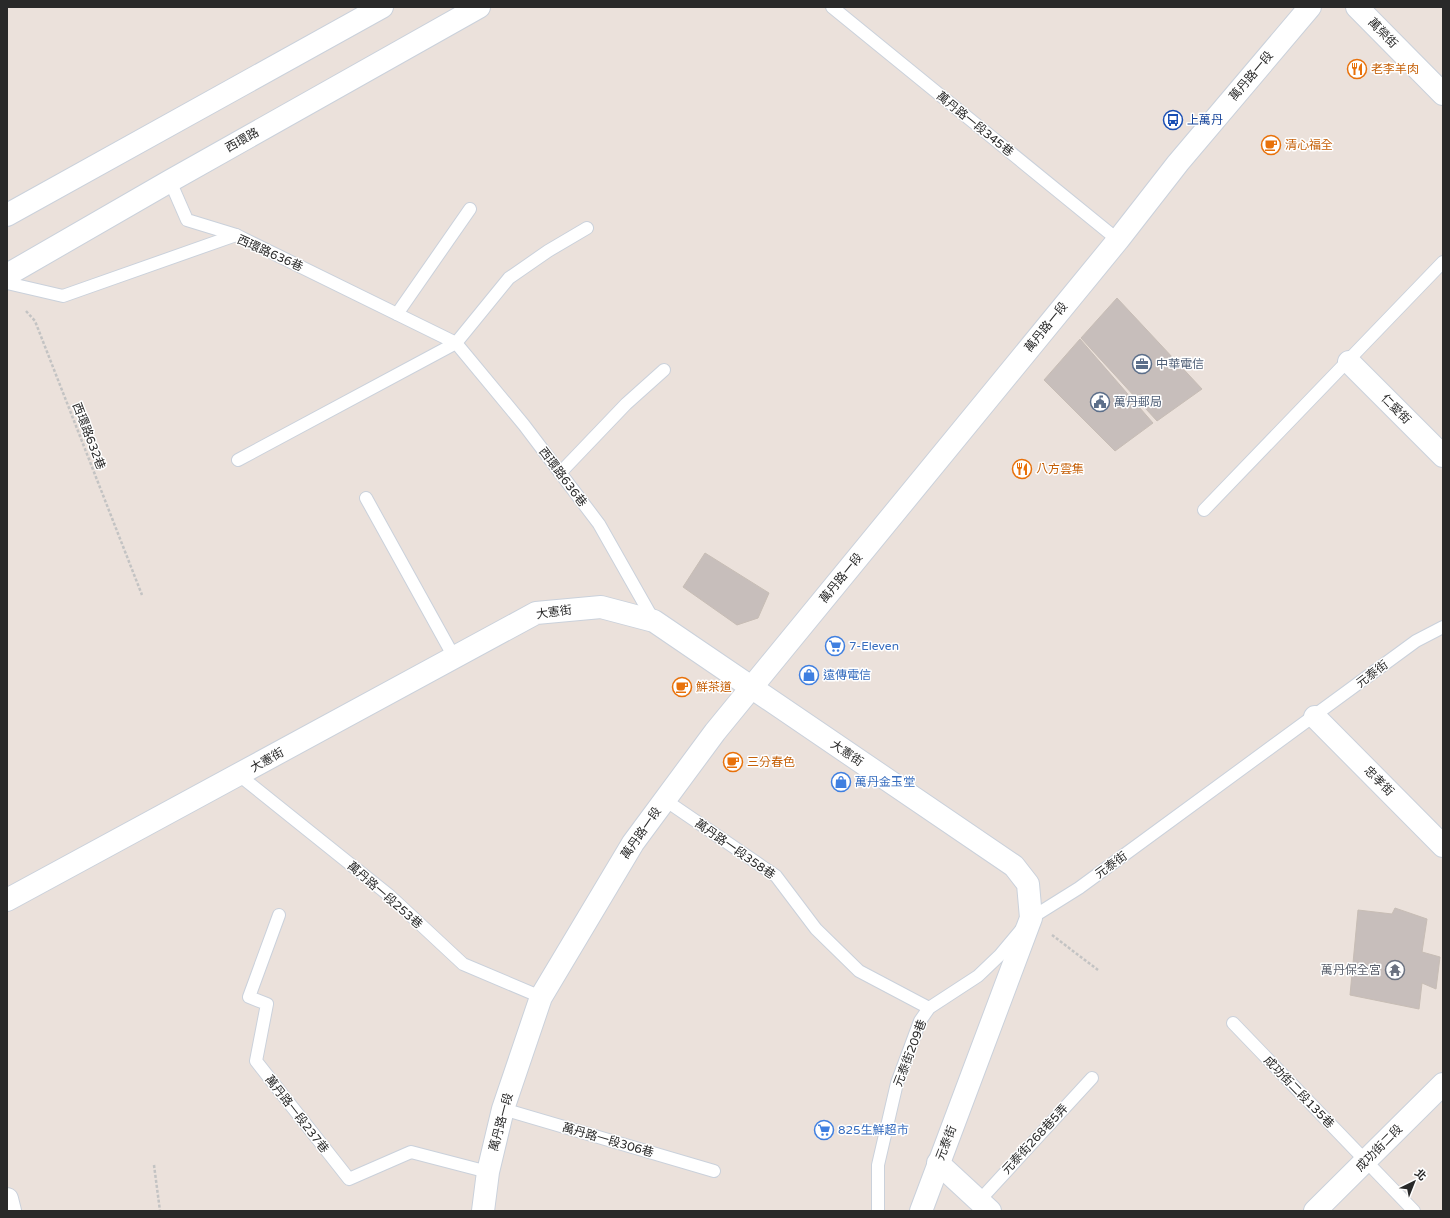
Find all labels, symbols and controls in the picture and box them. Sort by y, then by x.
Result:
street label: 萬榮街 [1365,15,1401,51]
street label: 萬丹路一段 [1226,49,1276,103]
restaurant icon: 老李羊肉 [1346,58,1368,80]
place label: 老李羊肉 [1371,62,1419,76]
street label: 萬丹路一段345巷 [934,89,1016,159]
bus stop icon: 上萬丹 [1162,109,1184,131]
place label: 上萬丹 [1187,113,1223,127]
street label: 西環路 [223,125,261,155]
cafe icon: 清心福全 [1260,134,1282,156]
place label: 清心福全 [1285,138,1333,152]
street label: 西環路636巷 [235,232,305,274]
street label: 萬丹路一段 [1022,299,1070,355]
office icon: 中華電信 [1131,353,1153,375]
place label: 中華電信 [1156,357,1204,371]
public building icon: 萬丹郵局 [1089,391,1111,413]
street label: 仁愛街 [1378,391,1414,427]
place label: 萬丹郵局 [1114,395,1162,409]
street label: 西環路632巷 [70,401,108,471]
street label: 西環路636巷 [536,445,590,509]
restaurant icon: 八方雲集 [1011,458,1033,480]
place label: 八方雲集 [1036,462,1084,476]
street label: 萬丹路一段 [817,550,865,606]
street label: 大憲街 [535,603,573,621]
supermarket icon: 7-Eleven [824,635,846,657]
place label: 7-Eleven [849,639,899,653]
street label: 元泰街 [1353,658,1391,690]
shop icon: 遠傳電信 [798,664,820,686]
place label: 遠傳電信 [823,668,871,682]
cafe icon: 鮮茶道 [671,676,693,698]
place label: 鮮茶道 [696,680,732,694]
street label: 大憲街 [828,737,866,769]
street label: 大憲街 [248,745,286,775]
cafe icon: 三分春色 [722,751,744,773]
place label: 三分春色 [747,755,795,769]
street label: 忠孝街 [1361,763,1397,799]
shop icon: 萬丹金玉堂 [830,771,852,793]
place label: 萬丹金玉堂 [855,775,915,789]
street label: 萬丹路一段 [618,804,664,862]
street label: 萬丹路一段358巷 [692,816,778,882]
street label: 元泰街 [1092,849,1130,881]
street label: 萬丹路一段253巷 [345,859,425,931]
temple icon: 萬丹保全宮 [1384,959,1406,981]
place label: 萬丹保全宮 [1321,963,1381,977]
street label: 元泰街209巷 [891,1018,929,1088]
street label: 成功街二段135巷 [1261,1053,1337,1131]
street label: 萬丹路一段237巷 [262,1072,332,1156]
street label: 萬丹路一段 [486,1091,516,1153]
street label: 元泰街268巷5弄 [999,1101,1071,1177]
supermarket icon: 825生鮮超市 [813,1119,835,1141]
street label: 萬丹路一段306巷 [561,1120,655,1160]
street label: 成功街二段 [1353,1122,1405,1174]
place label: 825生鮮超市 [838,1123,909,1137]
street label: 元泰街 [933,1124,959,1162]
north arrow [1394,1162,1434,1202]
text: 北 [1412,1167,1429,1184]

